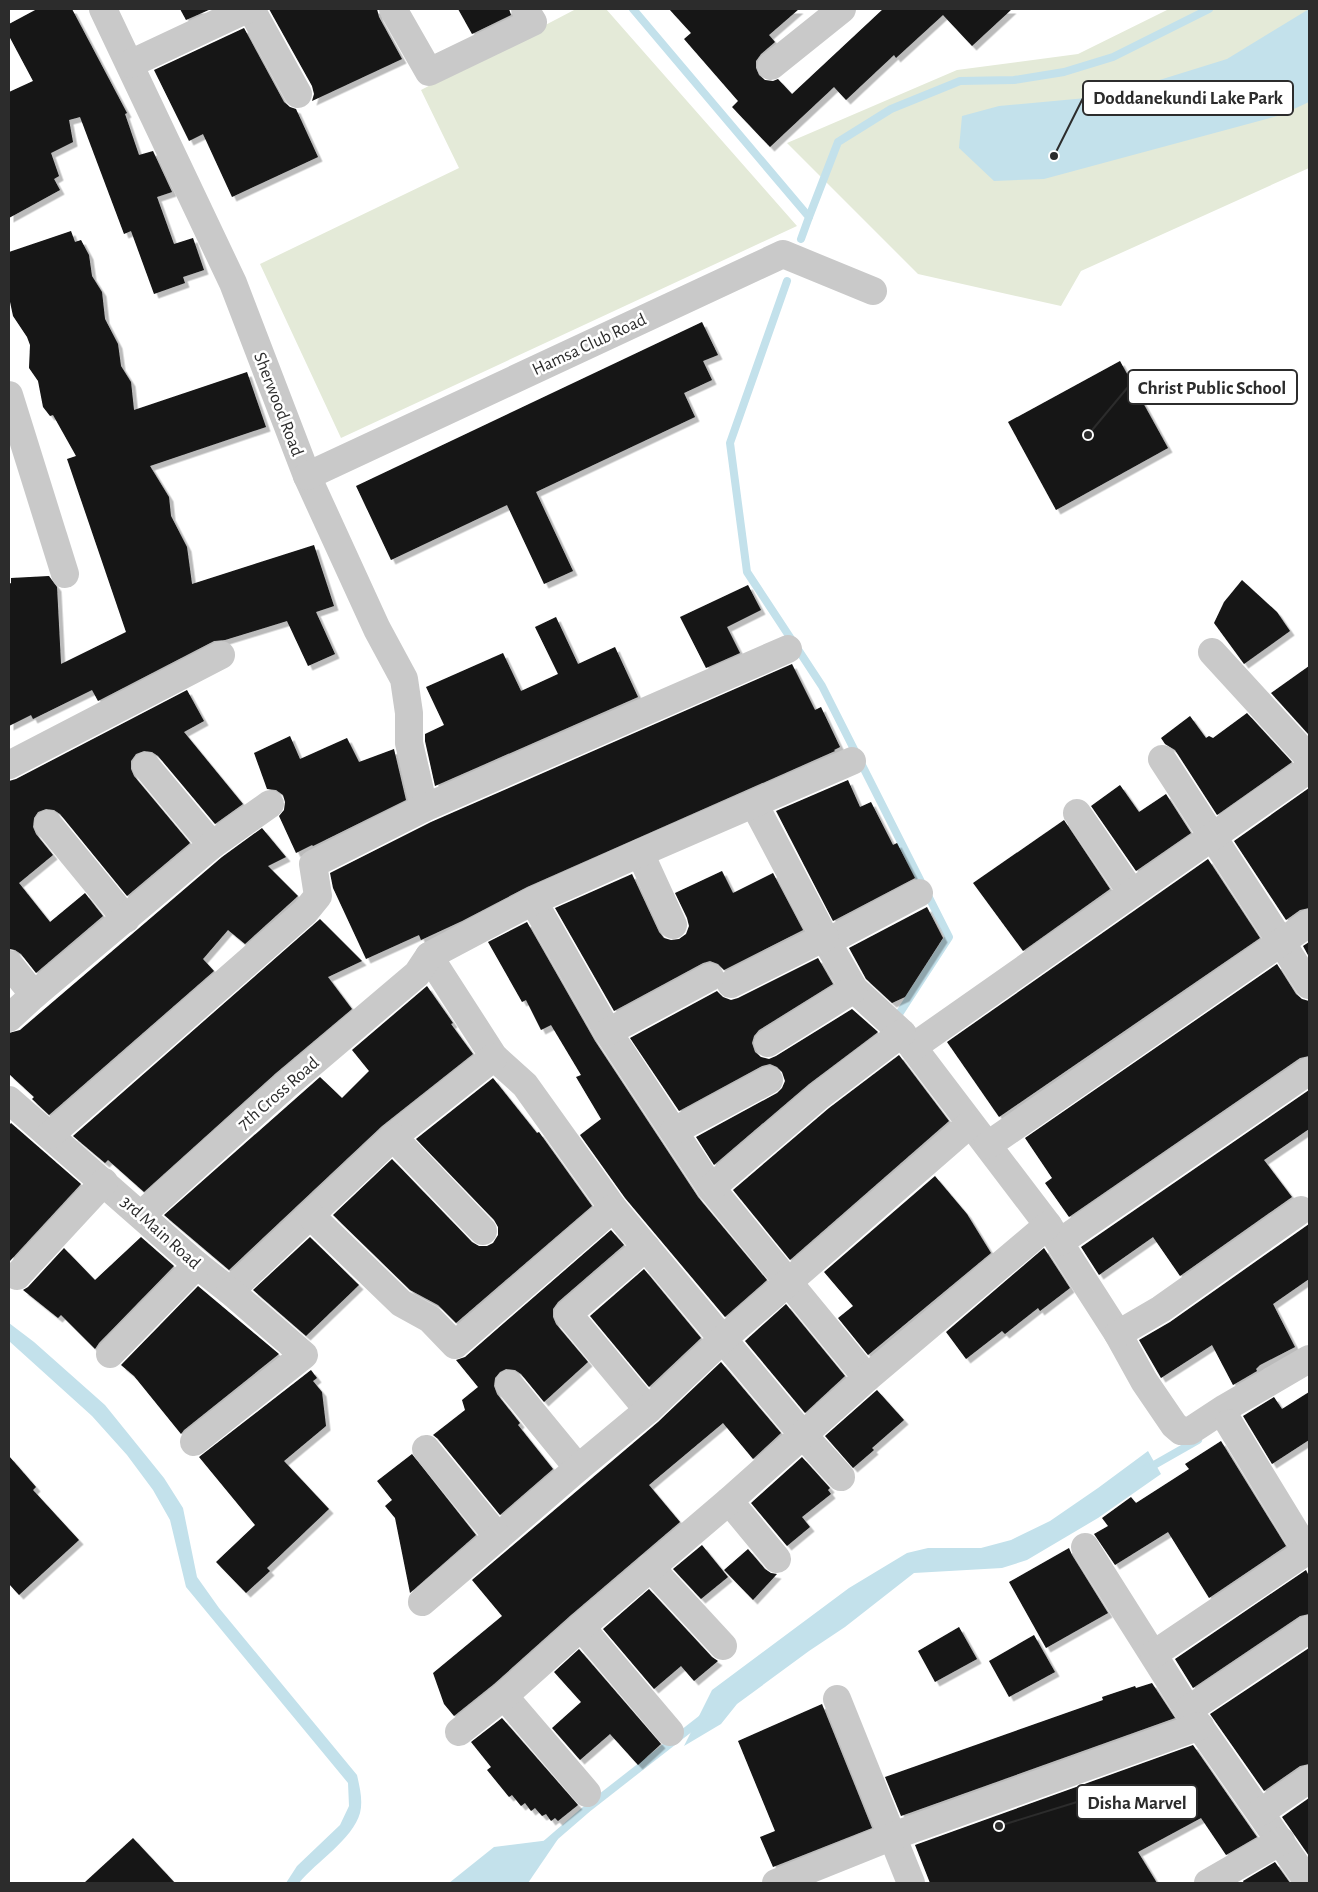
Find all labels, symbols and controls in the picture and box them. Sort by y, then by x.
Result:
callout: Doddanekundi Lake Park [1083,81,1293,115]
text: Doddanekundi Lake Park [1093,89,1284,108]
street label: Hamsa Club Road [530,311,649,379]
street label: Sherwood Road [250,350,306,459]
callout: Christ Public School [1128,370,1297,404]
text: Christ Public School [1138,379,1286,398]
street label: 7th Cross Road [235,1054,323,1134]
street label: 3rd Main Road [117,1193,204,1273]
callout: Disha Marvel [1077,1785,1197,1819]
text: Disha Marvel [1087,1794,1187,1813]

